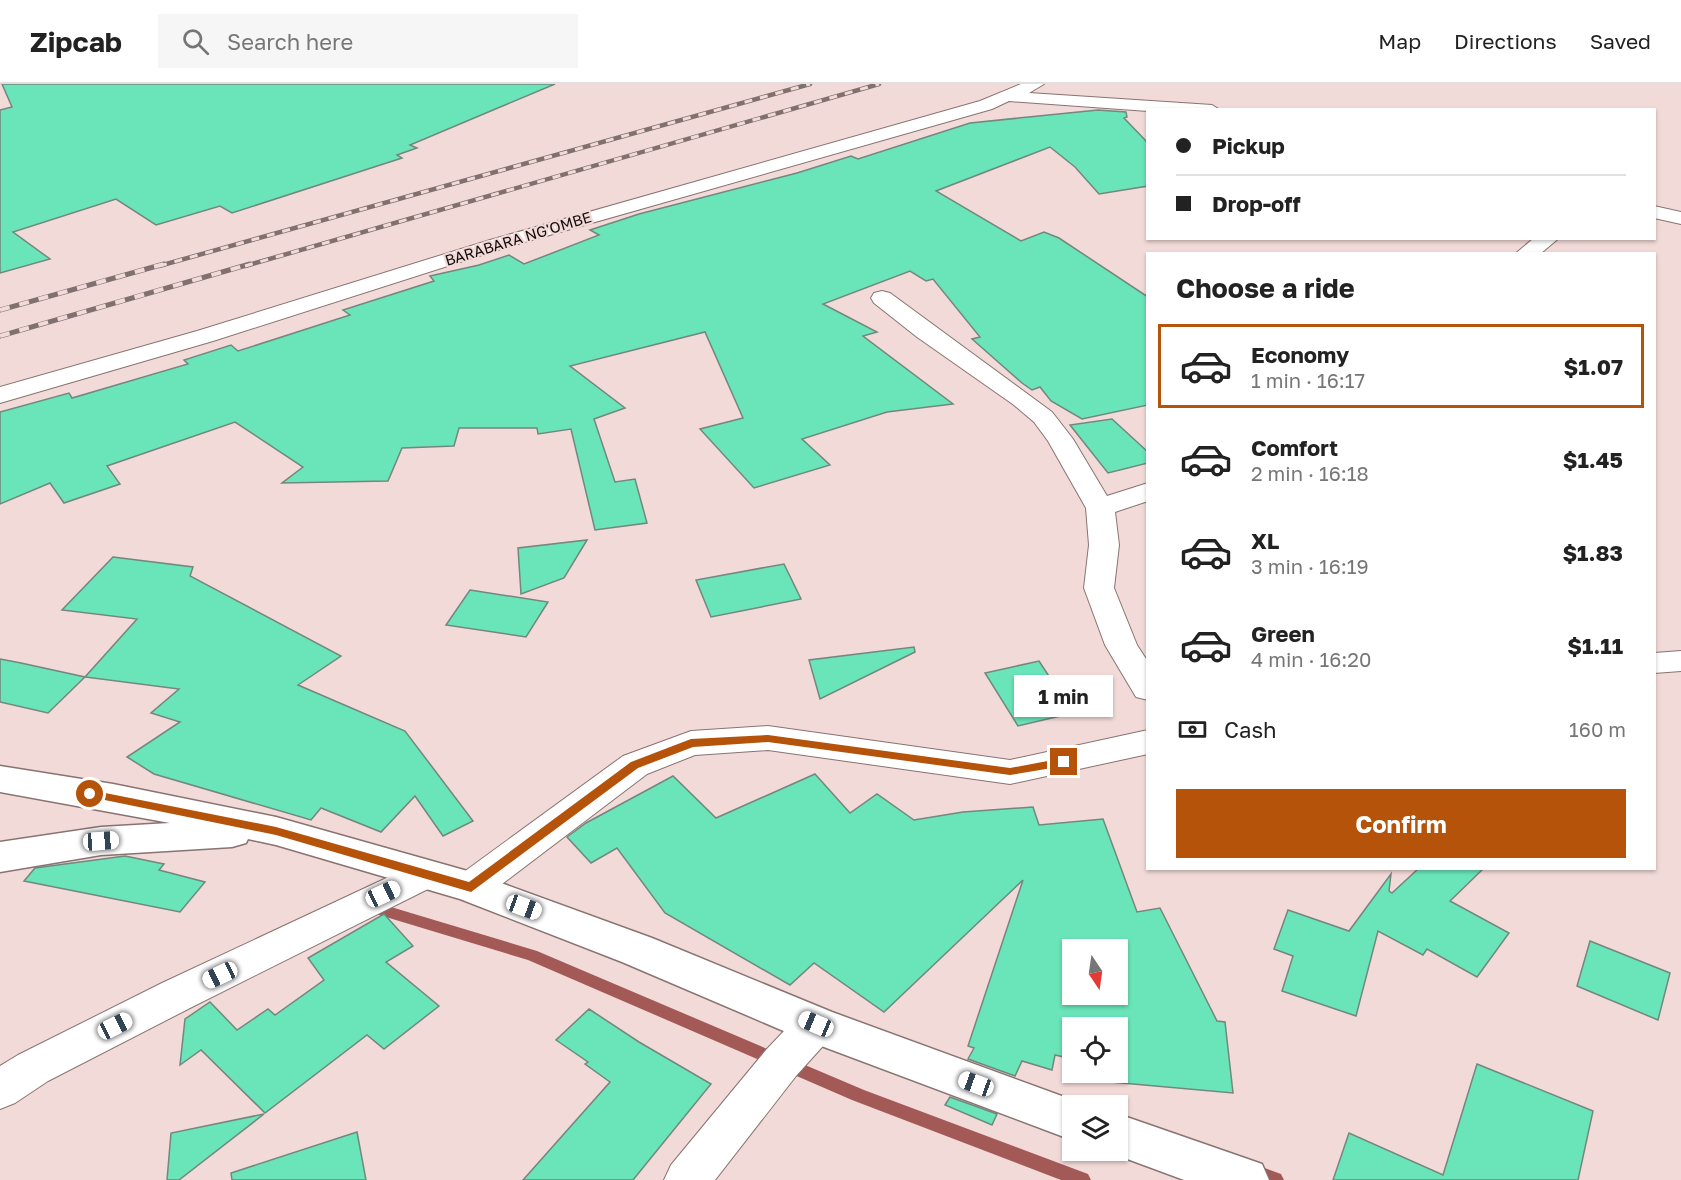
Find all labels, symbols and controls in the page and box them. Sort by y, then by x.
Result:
search box [158,14,578,68]
text: Zipcab [30,25,122,58]
icon: search [179,25,212,58]
text: Search here [227,28,353,55]
text: Map [1378,28,1421,54]
text: Directions [1454,28,1557,54]
text: Saved [1590,28,1651,54]
text: Pickup [1212,132,1285,159]
text: Drop-off [1212,190,1301,217]
street label: BARABARA NG'OMBE [443,207,593,269]
text: Choose a ride [1176,272,1355,304]
icon: car [1179,339,1233,393]
text: Economy [1251,341,1349,368]
text: $1.07 [1564,353,1623,380]
text: 1 min · 16:17 [1251,368,1365,392]
icon: car [1179,432,1233,486]
text: Comfort [1251,434,1338,461]
text: $1.45 [1563,446,1623,473]
text: 2 min · 16:18 [1251,461,1369,485]
icon: car [1179,525,1233,579]
text: XL [1251,527,1279,554]
text: $1.83 [1562,539,1623,566]
text: 3 min · 16:19 [1251,554,1369,578]
icon: car [1179,618,1233,672]
text: Green [1251,620,1315,647]
text: $1.11 [1567,632,1623,659]
text: 4 min · 16:20 [1251,647,1371,671]
callout: 1 min [1014,675,1114,717]
text: 1 min [1038,684,1089,708]
icon: cash [1176,713,1209,746]
text: Cash [1224,716,1277,743]
text: 160 m [1569,717,1626,741]
route end [1050,748,1077,775]
route start [76,780,103,807]
button: Confirm [1176,789,1626,858]
car [82,831,120,851]
car [363,878,403,910]
car [504,892,544,922]
north arrow [1062,939,1128,1005]
map controls [1062,939,1128,1161]
car [200,959,240,991]
car [796,1009,836,1039]
car [95,1010,135,1042]
button: locate [1062,1017,1128,1083]
car [956,1069,996,1099]
button: layers [1062,1095,1128,1161]

